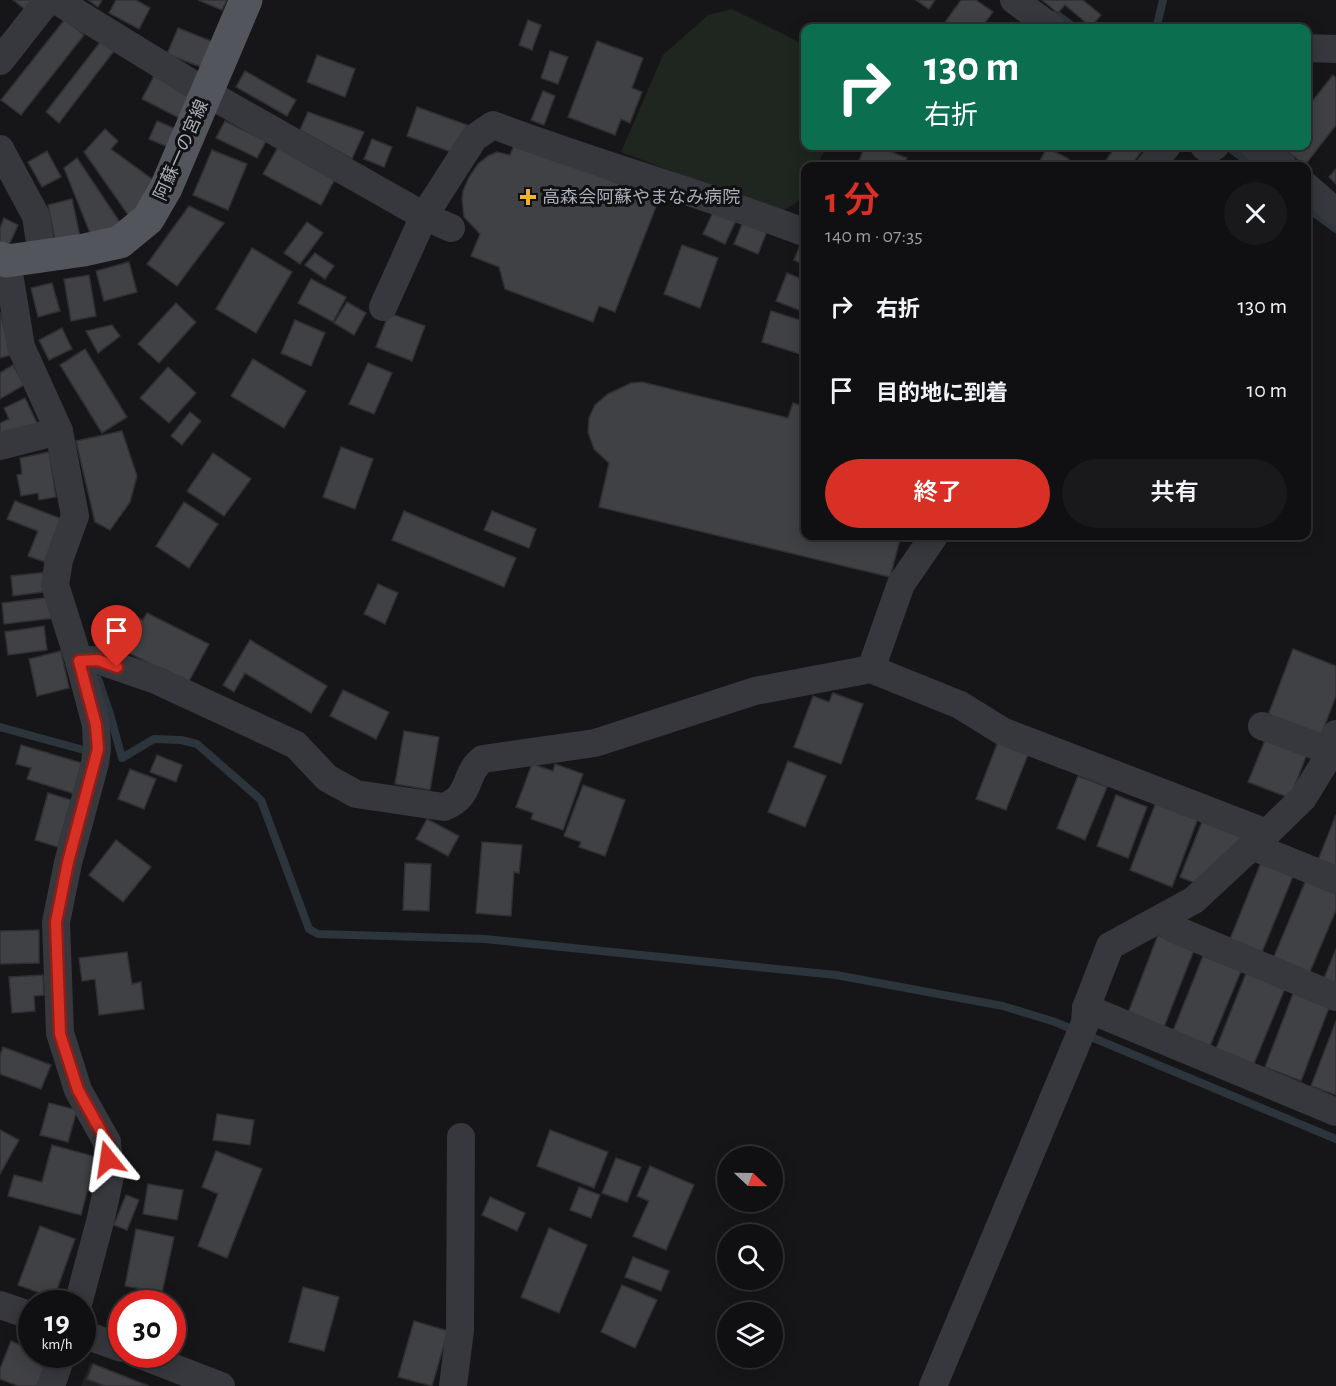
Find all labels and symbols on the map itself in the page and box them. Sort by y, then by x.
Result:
street label: 阿蘇一の宮線 [150,97,212,203]
marker: 高森会阿蘇やまなみ病院 [519,188,537,206]
place label: 高森会阿蘇やまなみ病院 [542,188,740,207]
pin [91,605,142,667]
position arrow [76,1127,140,1191]
north arrow [717,1146,783,1212]
speed limit sign: 30 [108,1290,186,1368]

